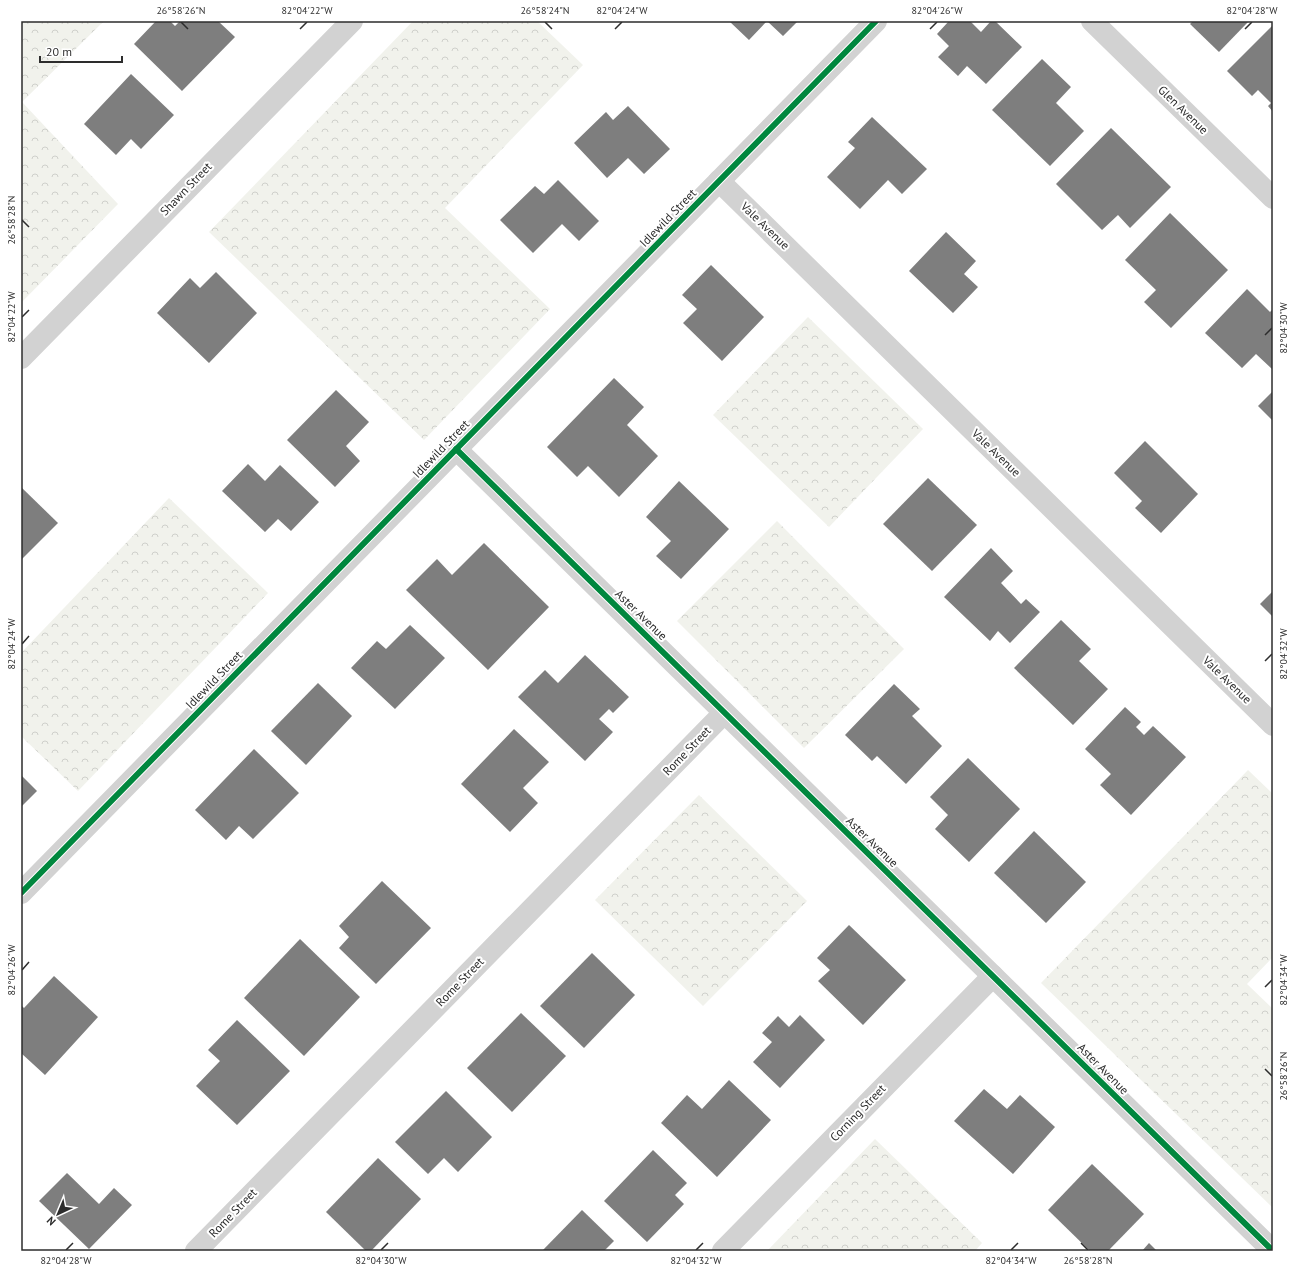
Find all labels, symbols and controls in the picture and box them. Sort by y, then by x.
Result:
text: 26°58'26"N [156,4,206,17]
text: 82°04'22"W [281,4,333,17]
text: 26°58'24"N [520,4,570,17]
text: 82°04'24"W [596,4,648,17]
text: 82°04'26"W [911,4,963,17]
text: 82°04'28"W [1226,4,1278,17]
scale bar [40,38,122,64]
text: 20 m [46,44,72,59]
street label: Glen Avenue [1155,82,1212,137]
street label: Shawn Street [157,159,215,218]
street label: Idlewild Street [636,185,699,250]
text: 26°58'28"N [5,195,18,245]
street label: Vale Avenue [737,198,793,253]
text: 82°04'22"W [5,291,18,343]
text: 82°04'30"W [1277,302,1290,354]
street label: Idlewild Street [409,416,472,481]
street label: Vale Avenue [968,425,1024,480]
street label: Aster Avenue [612,586,670,643]
text: 82°04'24"W [5,618,18,670]
text: 82°04'32"W [1277,628,1290,680]
street label: Idlewild Street [182,647,245,712]
street label: Vale Avenue [1199,652,1255,707]
street label: Rome Street [659,723,714,778]
street label: Aster Avenue [843,813,901,870]
text: 82°04'26"W [5,944,18,996]
street label: Rome Street [432,954,487,1009]
text: 82°04'34"W [1277,954,1290,1006]
street label: Aster Avenue [1075,1040,1132,1097]
text: 26°58'26"N [1277,1051,1290,1101]
street label: Corning Street [827,1081,889,1144]
street label: Rome Street [205,1185,260,1240]
north arrow [38,1194,78,1234]
text: N [44,1214,59,1229]
text: 82°04'28"W [40,1254,92,1267]
text: 82°04'30"W [355,1254,407,1267]
text: 82°04'32"W [670,1254,722,1267]
text: 82°04'34"W [985,1254,1037,1267]
text: 26°58'28"N [1063,1254,1113,1267]

